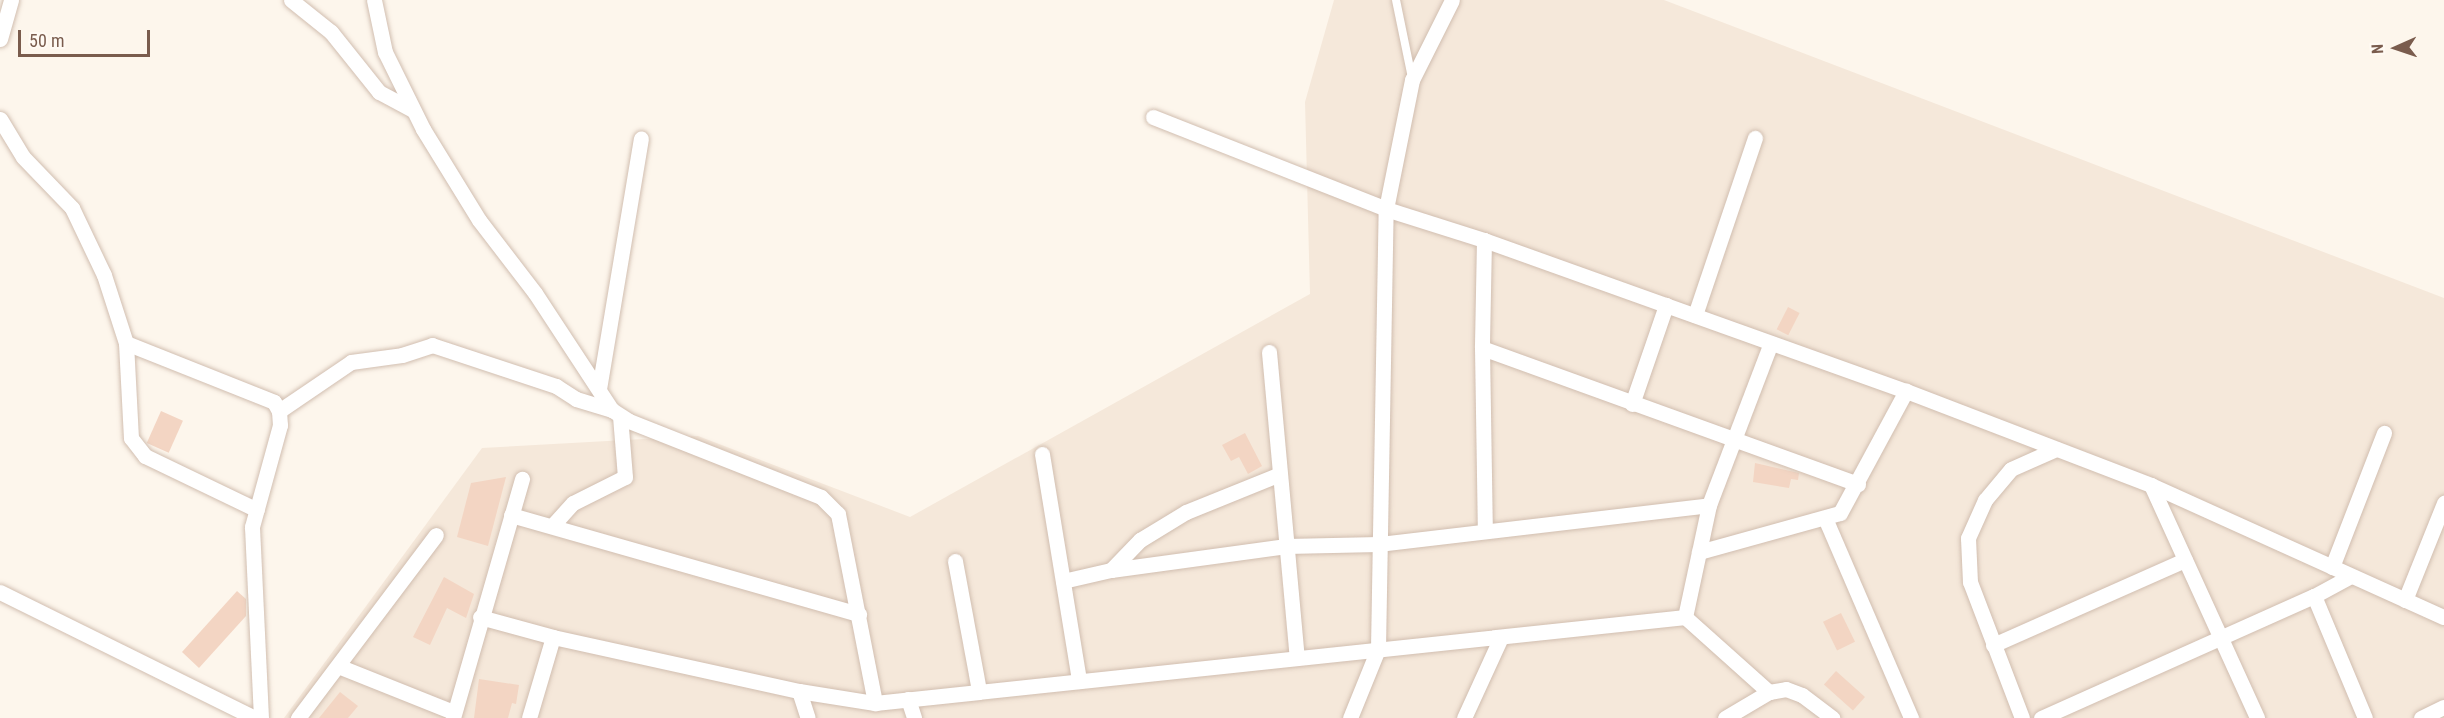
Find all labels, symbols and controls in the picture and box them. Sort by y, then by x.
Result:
scale bar [21,18,153,56]
north arrow [2366,18,2426,78]
text: 50 m [29,30,64,51]
text: N [2368,44,2387,54]

